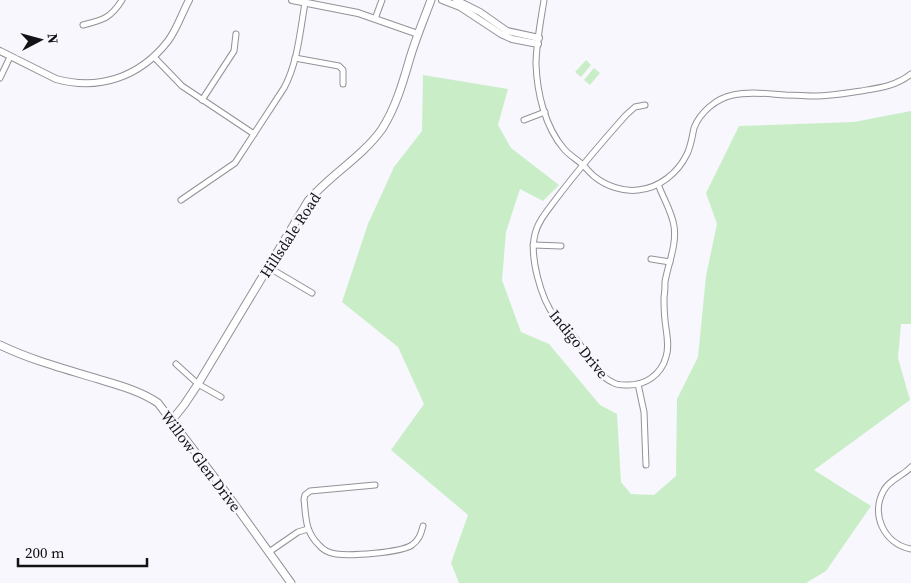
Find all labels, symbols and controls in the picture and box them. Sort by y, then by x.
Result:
north arrow [15,15,65,65]
text: N [42,33,63,45]
street label: Hillsdale Road [255,188,326,282]
street label: Indigo Drive [545,305,614,383]
street label: Willow Glen Drive [156,406,246,516]
scale bar [18,536,146,568]
text: 200 m [25,542,65,563]

